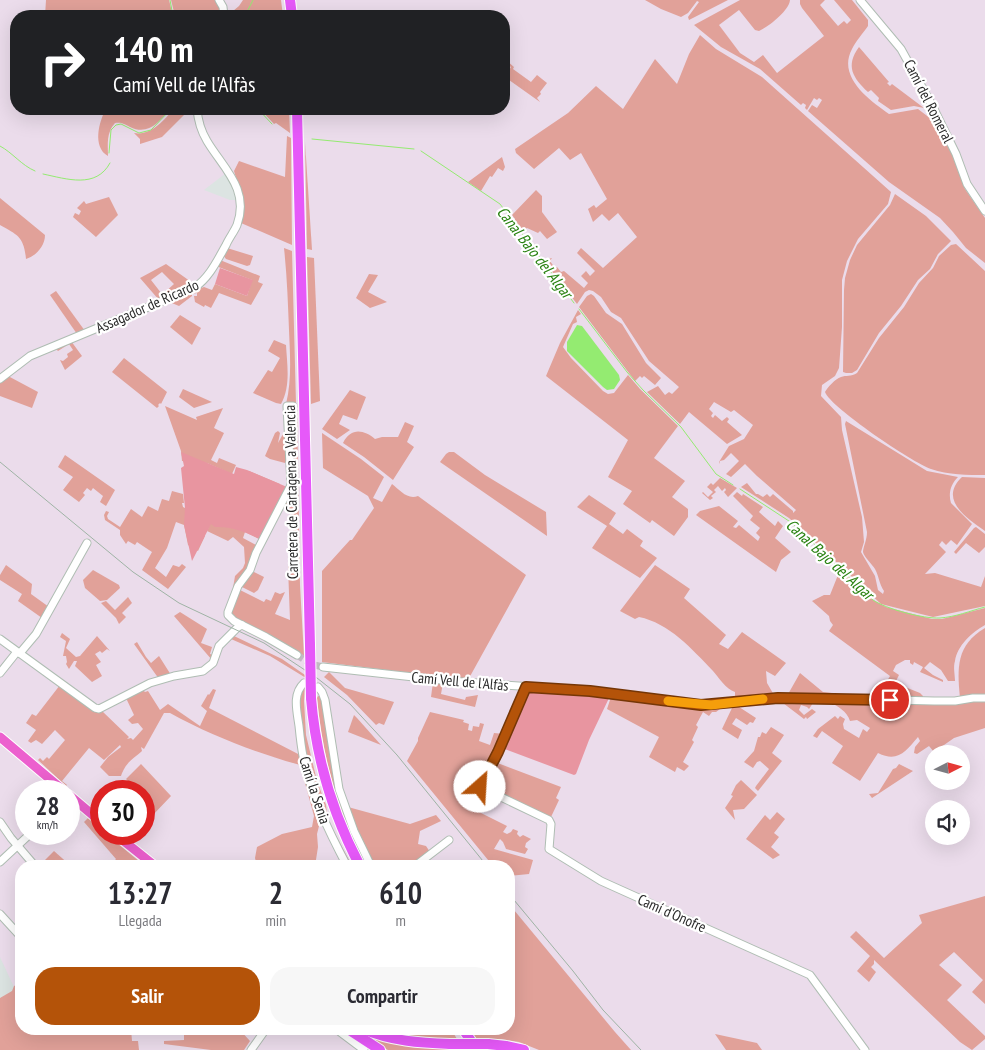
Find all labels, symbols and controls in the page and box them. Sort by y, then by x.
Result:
text: 140 m [113,26,194,72]
icon: right [30,30,95,95]
street label: Camí del Romeral [900,56,958,146]
text: Camí Vell de l'Alfàs [113,70,256,98]
water label: Canal Bajo del Algar [493,202,579,304]
street label: Assagador de Ricardo [93,275,201,337]
street label: Carretera de Cartagena a Valencia [280,405,302,579]
water label: Canal Bajo del Algar [782,514,880,605]
street label: Camí Vell de l'Alfàs [411,667,509,695]
pin [869,679,911,721]
icon: arrive [876,686,904,714]
north arrow [925,745,970,790]
map controls [925,745,970,845]
street label: Camí la Senia [295,754,335,826]
position arrow [453,760,505,812]
speed limit sign: 30 [90,780,155,845]
text: 28 [36,790,59,822]
button: sound [925,800,970,845]
text: km/h [37,817,58,832]
text: 13:27 [108,873,173,912]
text: 2 [269,873,283,912]
text: 610 [379,873,422,912]
street label: Camí d'Onofre [635,889,709,937]
text: Llegada [118,910,162,930]
text: min [265,910,286,930]
text: m [395,910,406,930]
button: Salir [35,967,260,1025]
button: Compartir [270,967,495,1025]

